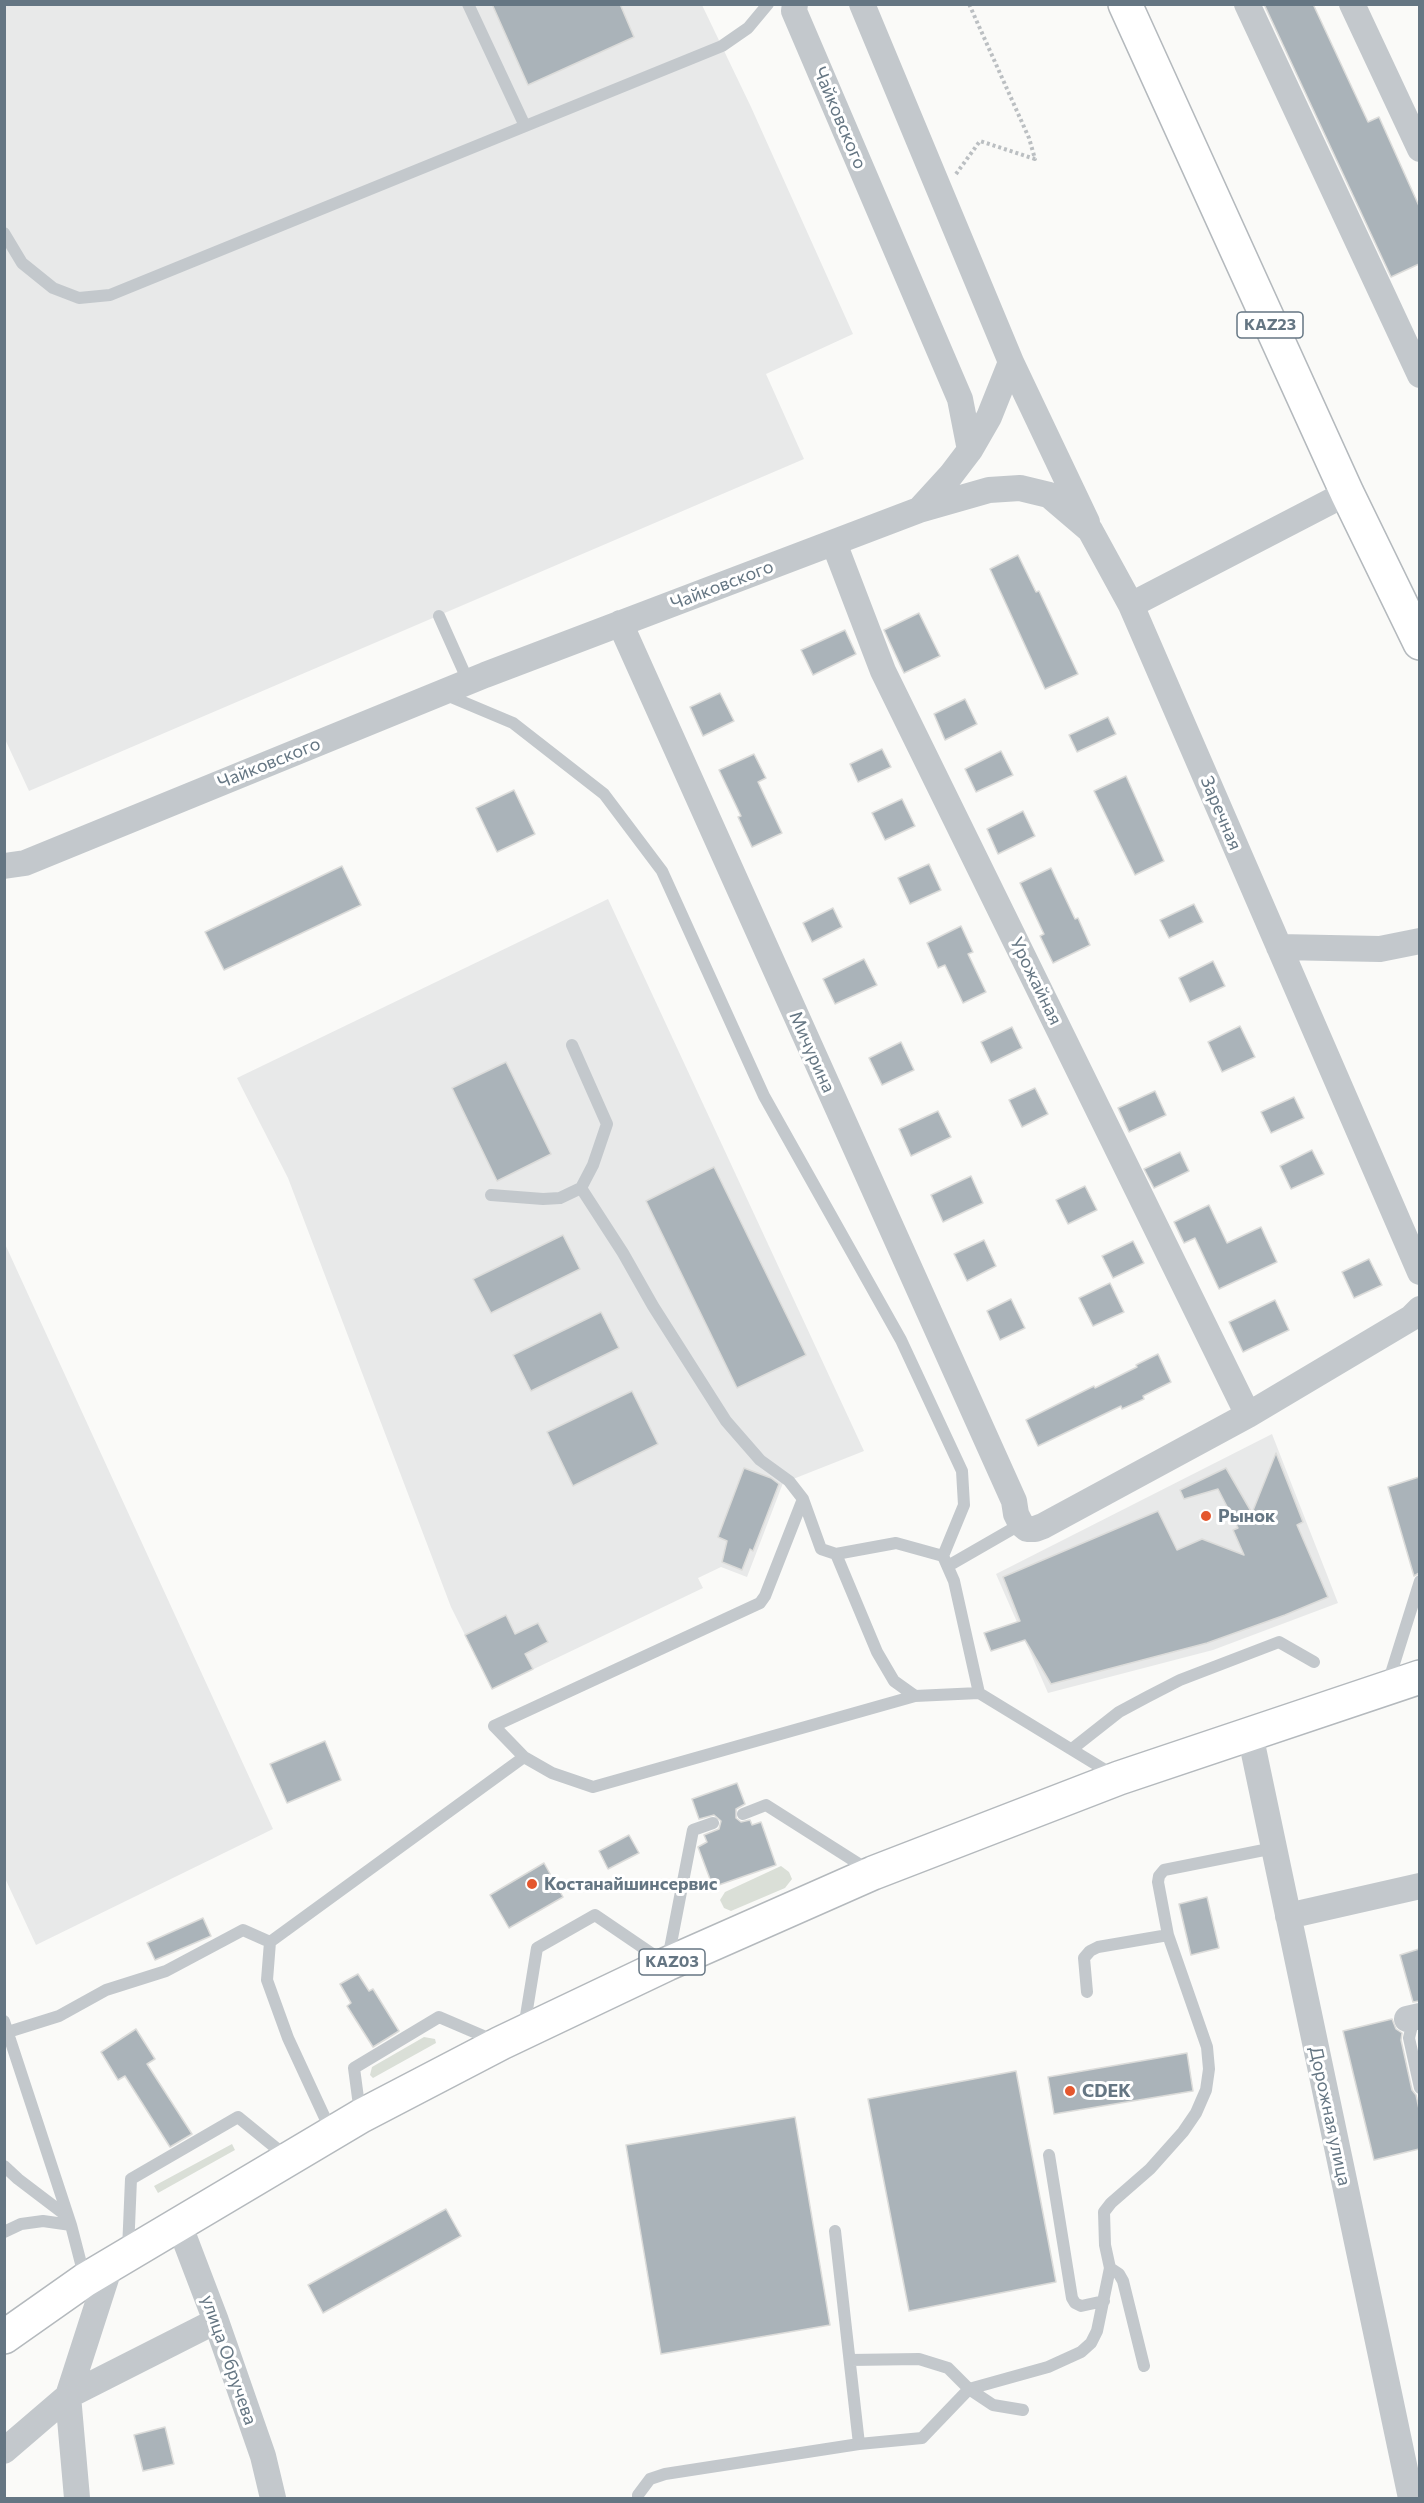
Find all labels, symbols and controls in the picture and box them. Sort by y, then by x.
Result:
street label: Чайковского [809,64,871,172]
road number: KAZ23 [1237,312,1303,338]
street label: Чайковского [667,555,777,615]
street label: Чайковского [215,733,323,793]
street label: Заречная [1196,773,1246,853]
street label: Урожайная [1005,934,1067,1028]
street label: Мичурина [784,1008,840,1096]
place label: Рынок [1218,1505,1275,1527]
marker: Рынок [1199,1509,1213,1523]
place label: Костанайшинсервис [544,1873,718,1895]
marker: Костанайшинсервис [525,1877,539,1891]
road number: KАZ03 [639,1949,705,1975]
street label: Дорожная улица [1305,2044,1355,2188]
place label: CDEK [1082,2080,1131,2102]
marker: CDEK [1063,2084,1077,2098]
street label: улица Обручева [197,2292,261,2428]

